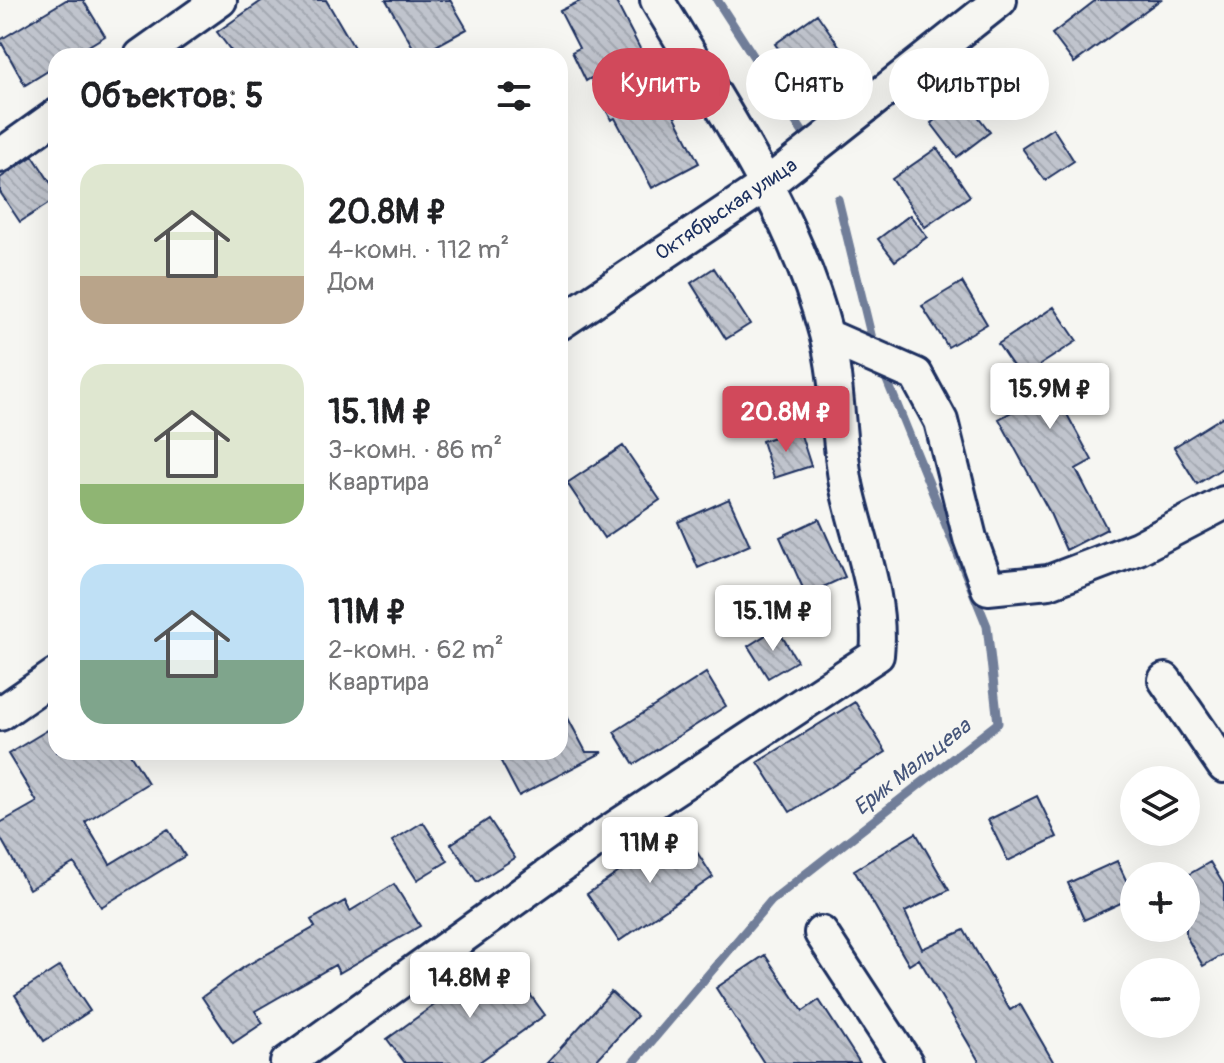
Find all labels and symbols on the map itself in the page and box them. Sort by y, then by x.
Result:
street label: Октябрьская улица [650,152,802,266]
pin: 15.9M ₽ [976,363,1124,431]
pin: 20.8M ₽ [712,386,860,454]
pin: 15.1M ₽ [699,585,847,653]
water label: Ерик Мальцева [848,711,978,821]
pin: 11M ₽ [594,817,706,885]
pin: 14.8M ₽ [396,952,544,1020]

